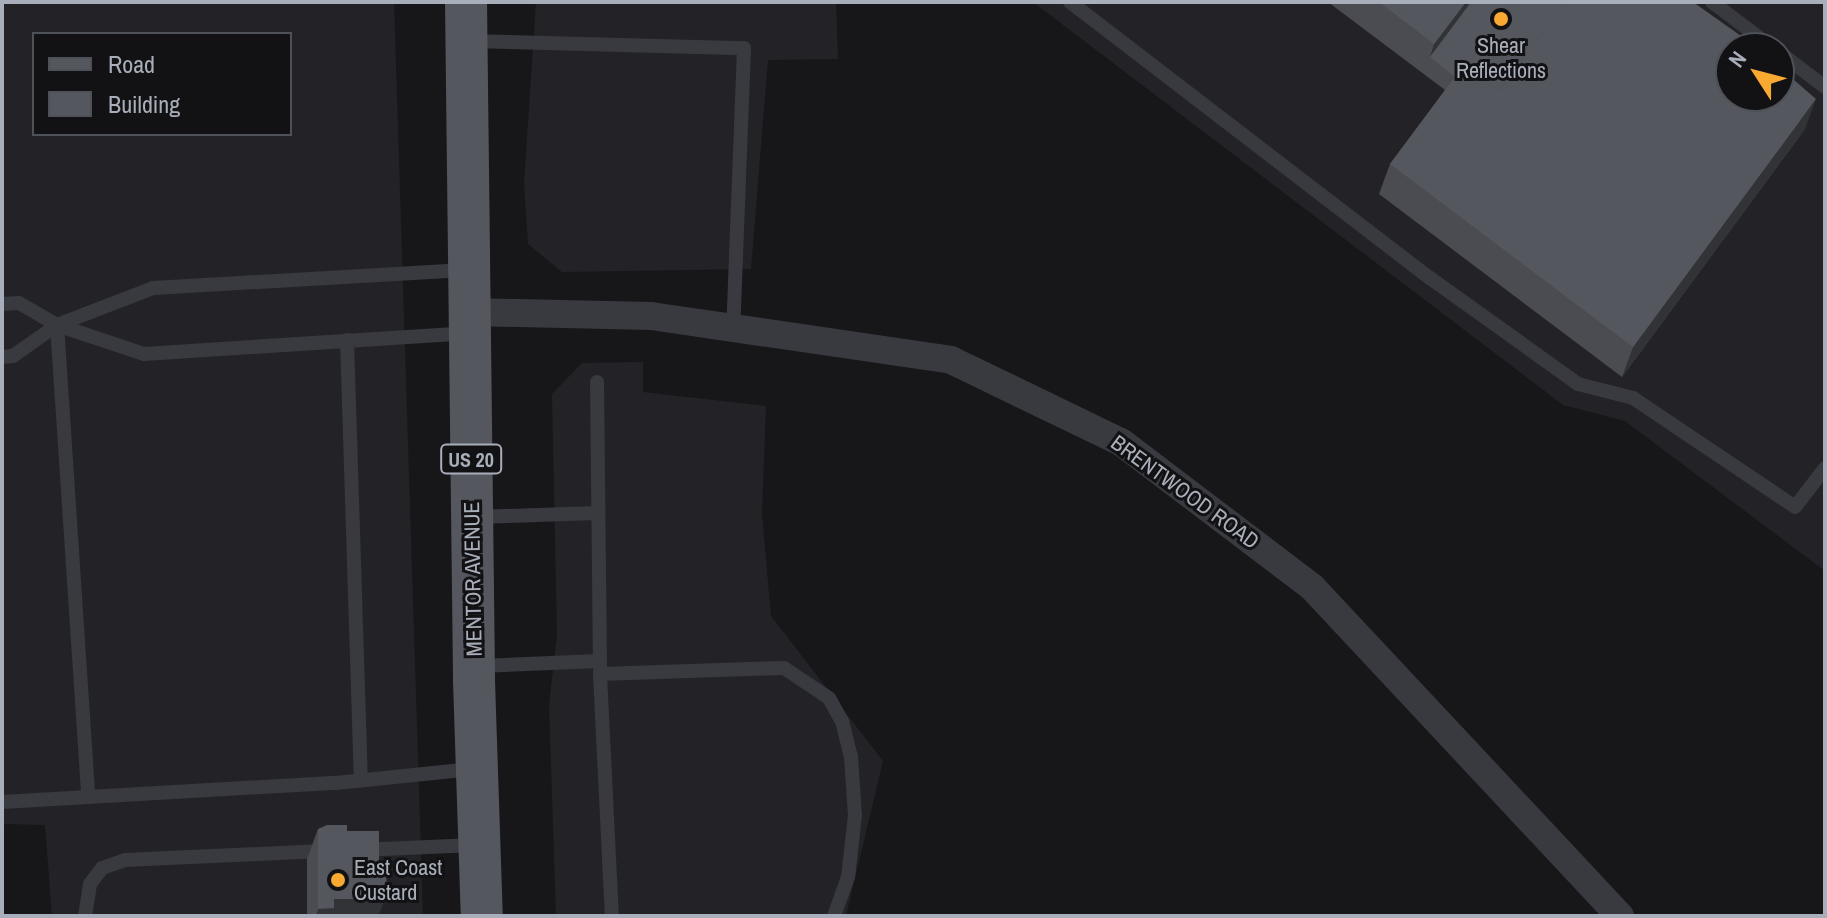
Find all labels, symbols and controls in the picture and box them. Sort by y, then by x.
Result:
marker: Shear Reflections [1492,10,1510,28]
legend [32,32,292,136]
place label: Shear Reflections [1456,32,1546,84]
north arrow [1715,32,1795,112]
text: N [1721,45,1753,73]
text: Road [108,48,155,80]
text: Building [108,88,180,120]
street label: BRENTWOOD ROAD [1106,429,1264,555]
road number: US 20 [439,443,503,475]
street label: MENTOR AVENUE [458,501,488,657]
place label: East Coast Custard [354,854,442,906]
marker: East Coast Custard [329,871,347,889]

